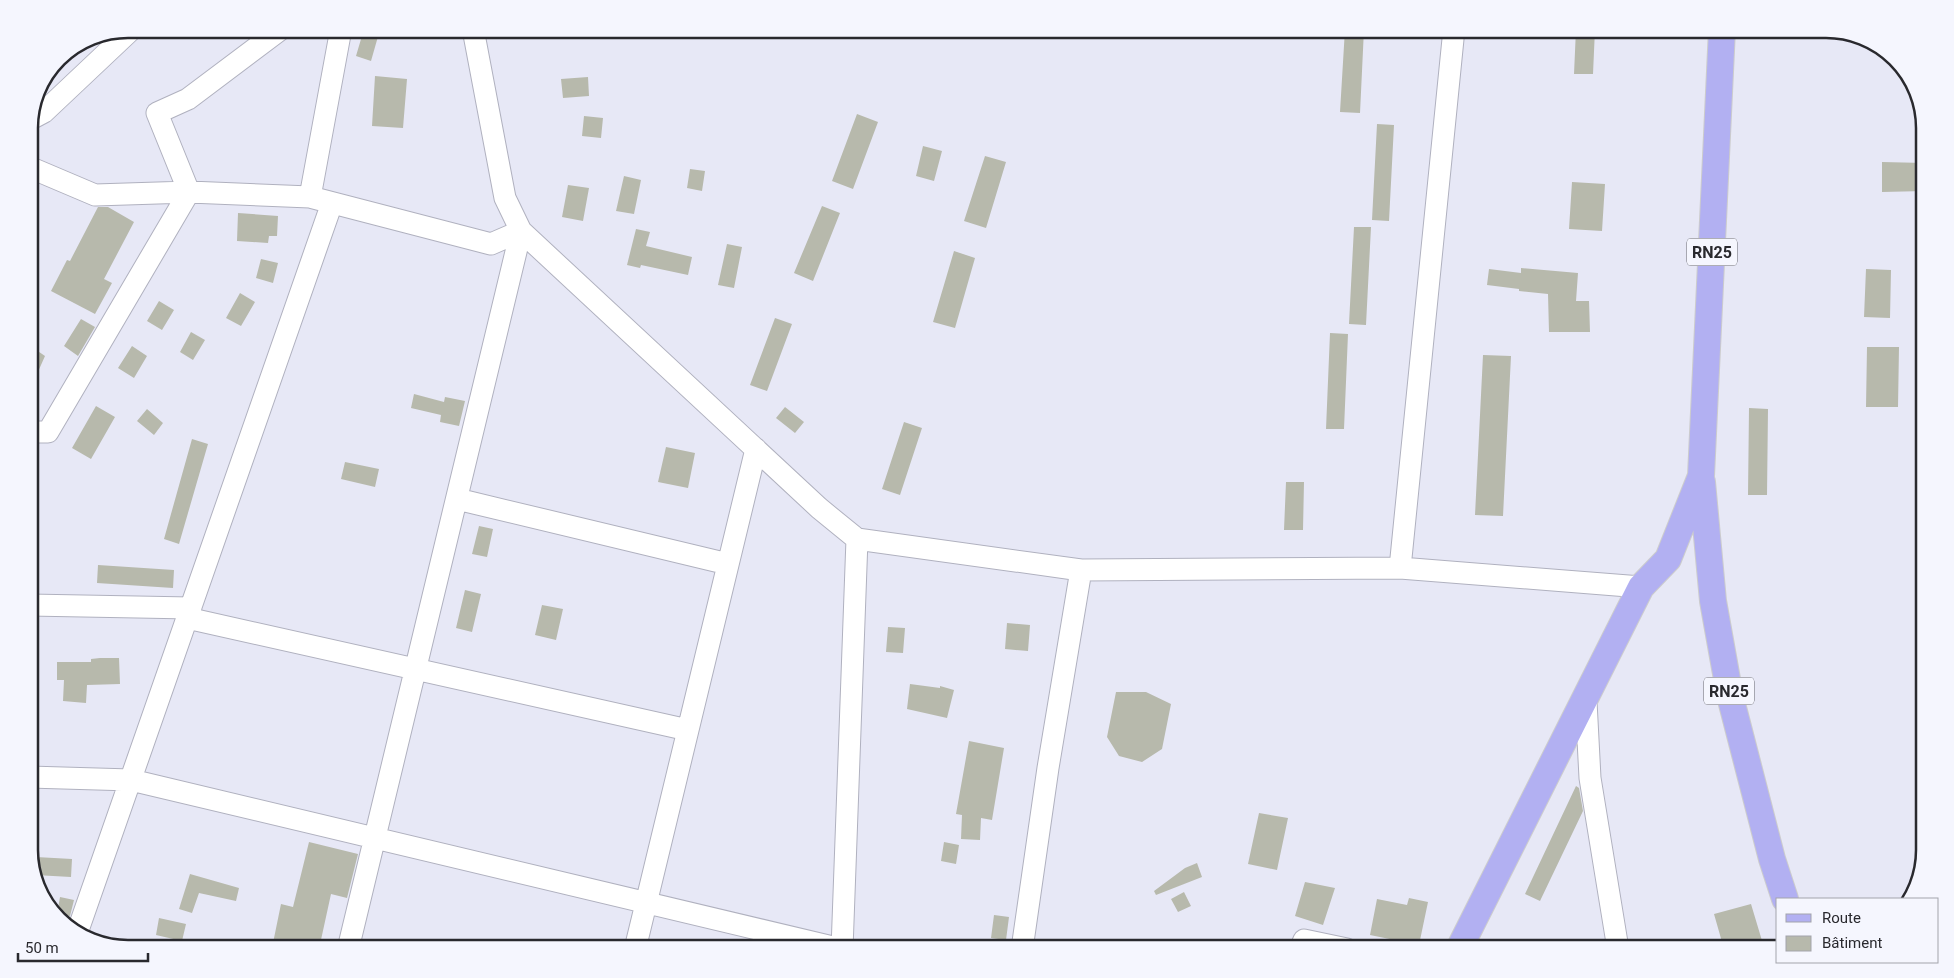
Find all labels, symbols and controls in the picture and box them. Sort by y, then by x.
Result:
road number: RN25 [1687,238,1737,266]
road number: RN25 [1704,678,1754,704]
legend [1776,898,1939,963]
text: Route [1822,909,1861,927]
scale bar [18,930,148,962]
text: Bâtiment [1822,934,1882,952]
text: 50 m [25,939,59,957]

